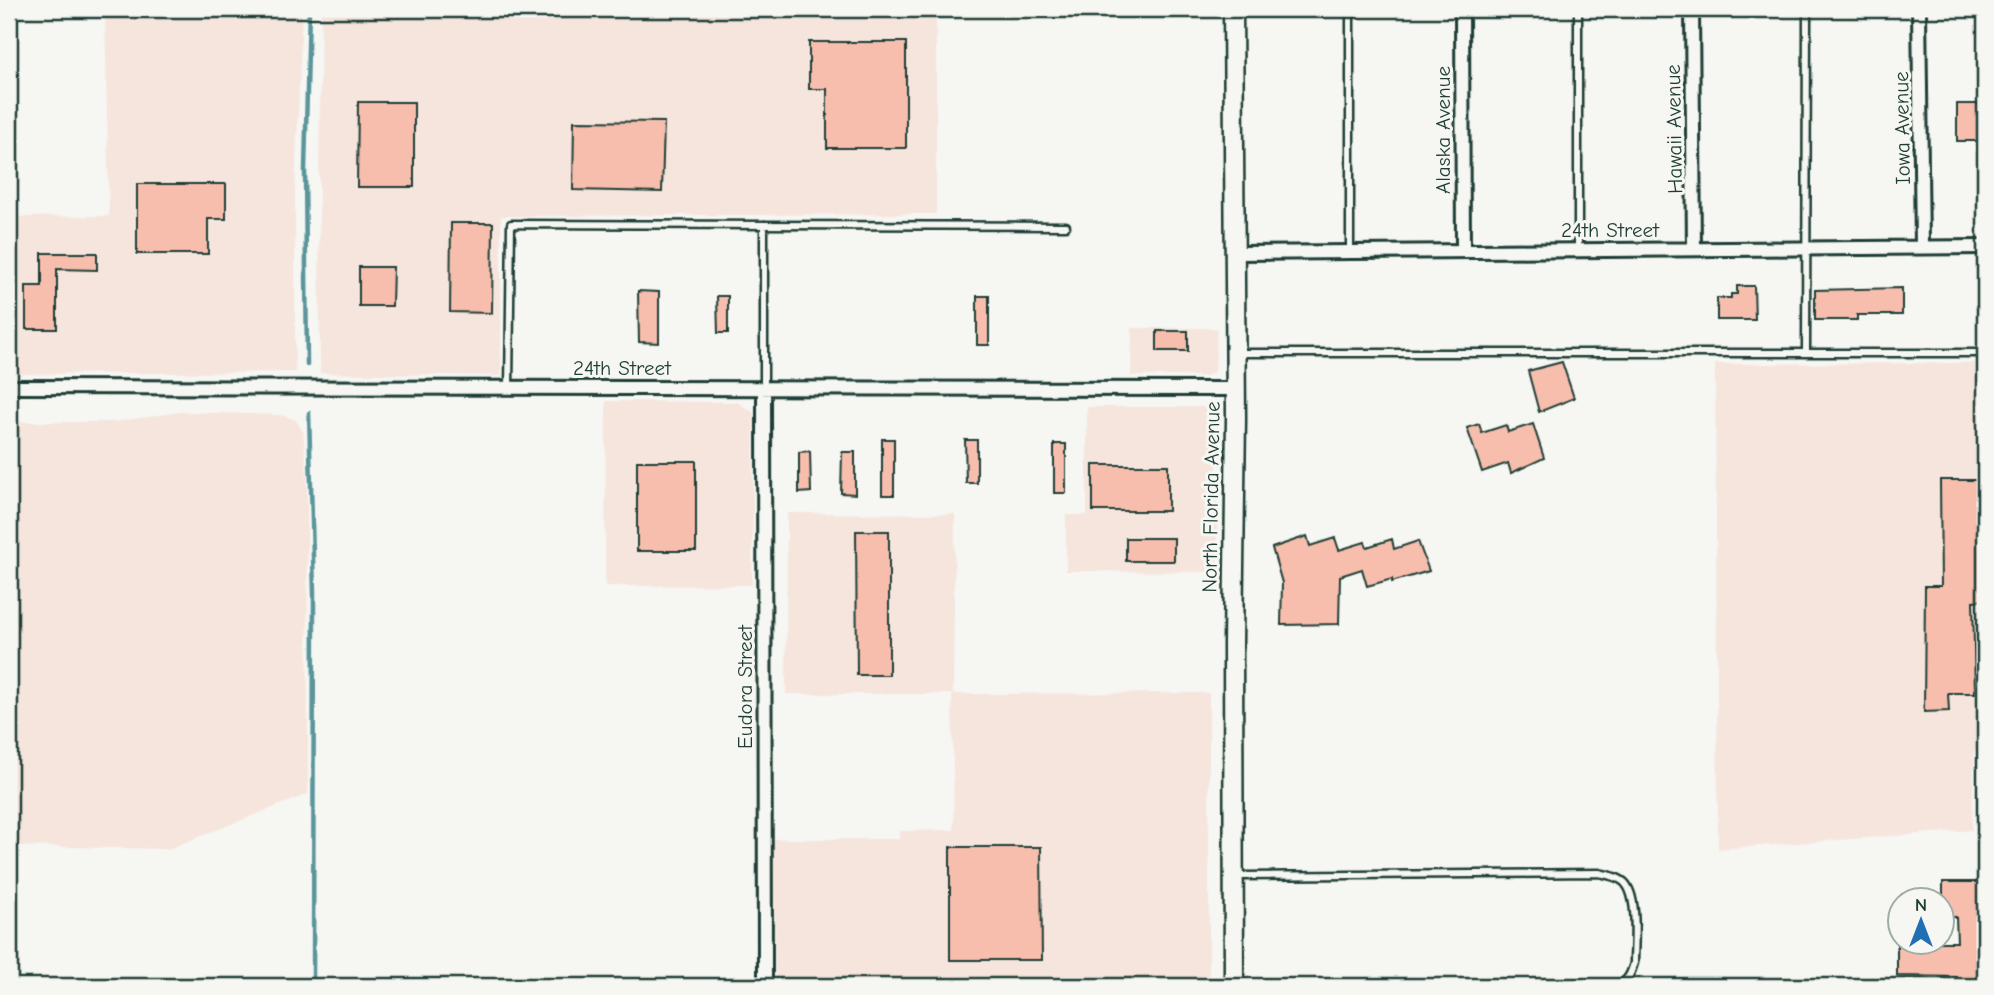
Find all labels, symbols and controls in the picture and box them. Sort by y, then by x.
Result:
street label: Hawaii Avenue [1661,64,1687,194]
street label: Alaska Avenue [1431,66,1455,194]
street label: Iowa Avenue [1889,71,1915,185]
street label: 24th Street [1561,218,1660,242]
street label: 24th Street [573,356,672,380]
street label: North Florida Avenue [1197,401,1225,593]
street label: Eudora Street [733,624,757,749]
north arrow [1885,886,1955,956]
text: N [1915,894,1927,916]

